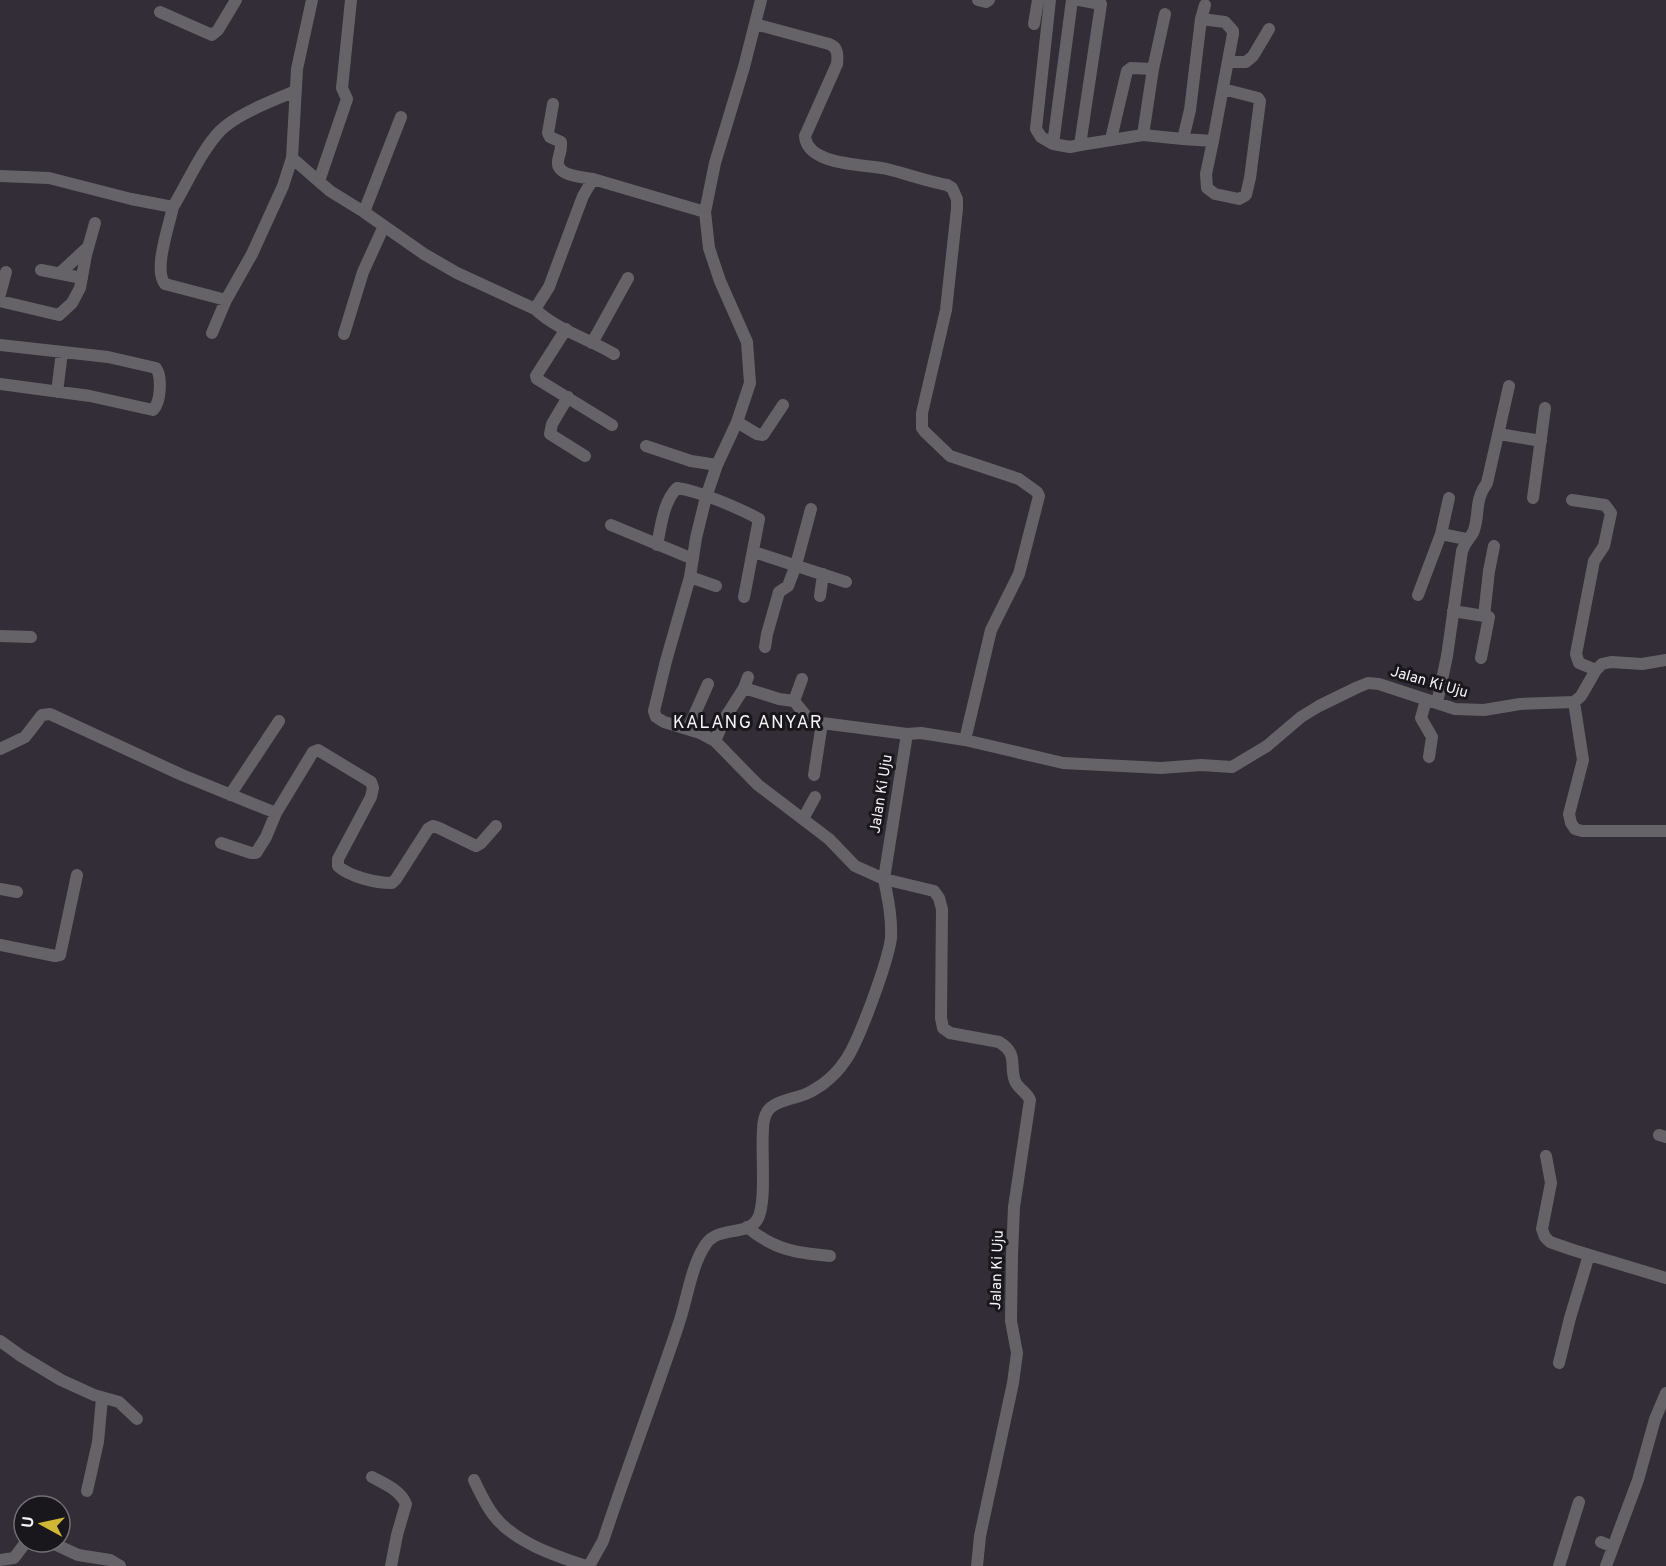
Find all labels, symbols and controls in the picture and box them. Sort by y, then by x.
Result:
street label: Jalan Ki Uju [1388,663,1470,703]
district label: KALANG ANYAR [673,712,823,735]
street label: Jalan Ki Uju [866,753,898,835]
street label: Jalan Ki Uju [987,1230,1009,1310]
north arrow [12,1494,72,1554]
text: U [18,1515,40,1529]

